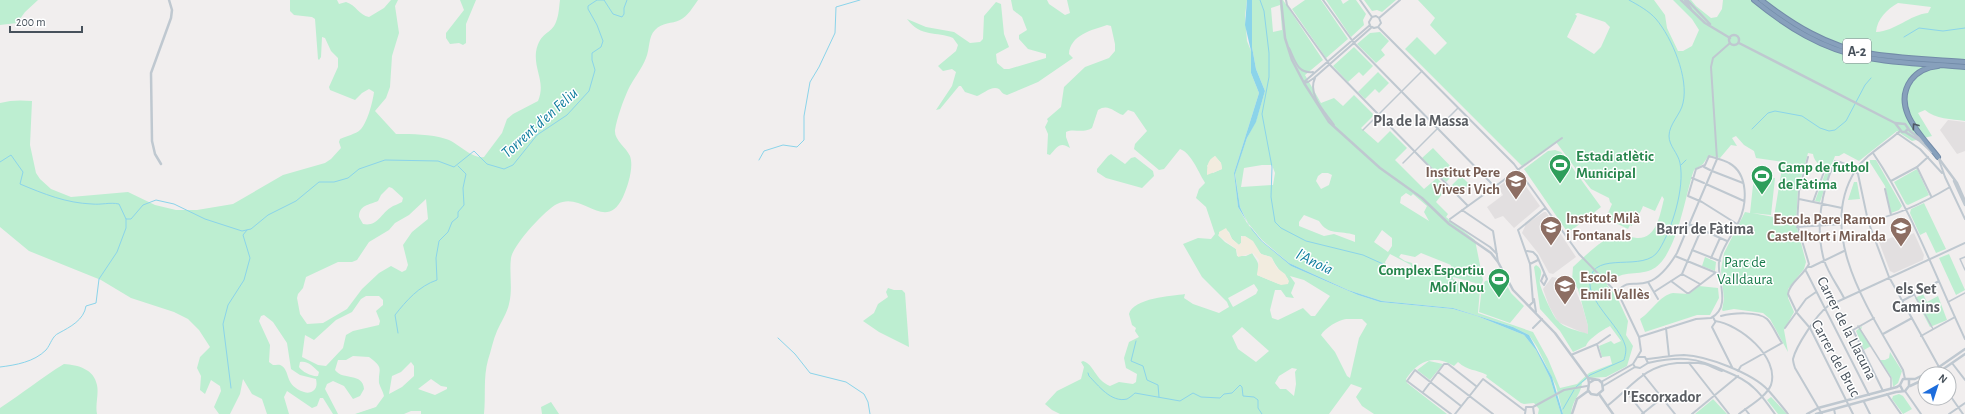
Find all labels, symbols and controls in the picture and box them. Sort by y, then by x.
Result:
scale bar [10,8,82,34]
text: 200 m [16,16,46,28]
road number: A-2 [1843,39,1871,63]
water label: Torrent d'en Feliu [498,84,581,161]
district label: Pla de la Massa [1373,113,1469,129]
one-way arrow [1912,123,1919,130]
place label: Estadi atlètic Municipal [1576,149,1654,181]
sports icon: Estadi atlètic Municipal [1547,152,1573,185]
place label: Camp de futbol de Fàtima [1778,160,1869,192]
sports icon: Camp de futbol de Fàtima [1749,163,1775,196]
place label: Institut Pere Vives i Vich [1426,165,1500,197]
school or university icon: Institut Pere Vives i Vich [1503,168,1529,201]
place label: Institut Milà i Fontanals [1566,211,1640,243]
place label: Escola Pare Ramon Castelltort i Miralda [1767,212,1886,244]
school or university icon: Institut Milà i Fontanals [1538,214,1564,247]
school or university icon: Escola Pare Ramon Castelltort i Miralda [1888,215,1914,248]
district label: Barri de Fàtima [1656,221,1754,237]
water label: l'Anoia [1294,246,1336,278]
park label: Parc de Valldaura [1717,255,1773,287]
place label: Complex Esportiu Molí Nou [1379,263,1484,295]
sports icon: Complex Esportiu Molí Nou [1486,266,1512,299]
place label: Escola Emili Vallès [1580,270,1650,302]
school or university icon: Escola Emili Vallès [1552,273,1578,306]
street label: Carrer de la Llacuna [1814,274,1879,382]
district label: els Set Camins [1892,281,1940,315]
street label: Carrer del Bruc [1808,317,1863,399]
north arrow [1917,366,1957,406]
text: N [1937,372,1949,385]
district label: l'Escorxador [1623,389,1701,405]

